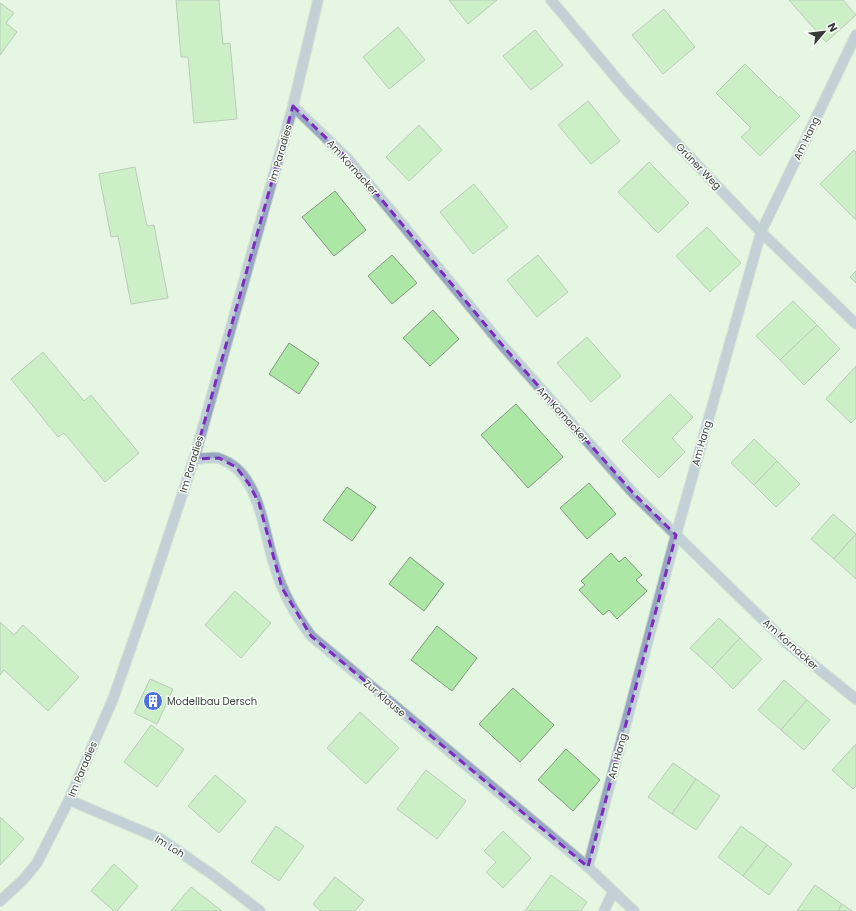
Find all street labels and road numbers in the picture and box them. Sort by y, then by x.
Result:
street label: Am Hang [790,114,823,162]
street label: Im Paradies [265,123,296,184]
street label: Am Kornacker [324,136,382,199]
street label: Grüner Weg [673,140,725,193]
street label: Am Kornacker [534,383,592,446]
street label: Am Hang [688,419,715,468]
street label: Im Paradies [176,434,207,495]
street label: Am Kornacker [760,615,822,674]
street label: Zur Klause [360,676,409,721]
street label: Am Hang [604,732,631,781]
street label: Im Paradies [64,739,101,799]
street label: Im Loh [152,831,188,861]

